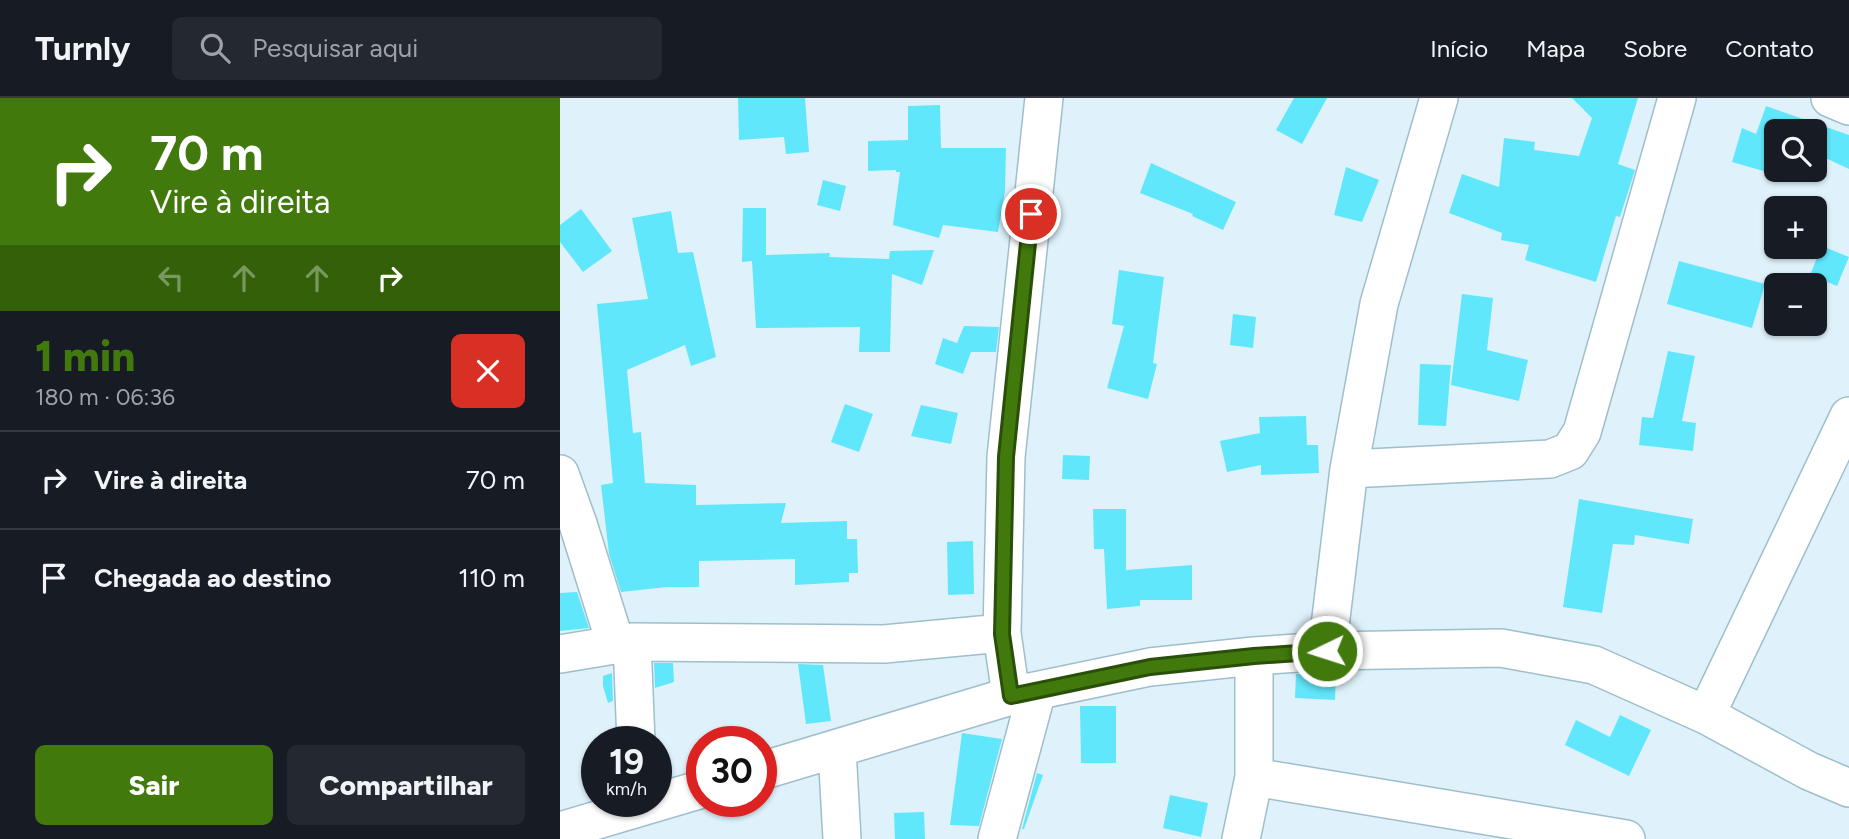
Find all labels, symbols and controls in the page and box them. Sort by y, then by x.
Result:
search box [172,17,662,80]
text: Turnly [35,29,130,68]
icon: search [196,29,234,67]
text: Pesquisar aqui [252,32,418,64]
text: Início [1430,34,1488,63]
text: Mapa [1526,34,1585,63]
text: Sobre [1623,34,1687,63]
text: Contato [1725,34,1814,63]
map controls [1764,119,1827,336]
button: search [1764,119,1827,182]
text: 70 m [150,123,263,182]
icon: right [35,126,126,217]
text: Vire à direita [150,183,330,221]
pin [1001,184,1061,244]
icon: arrive [1012,195,1050,233]
button: + [1764,196,1827,259]
icon: left [152,259,190,297]
icon: ahead [225,259,263,297]
icon: ahead [298,259,336,297]
icon: right [371,259,409,297]
button: − [1764,273,1827,336]
text: 1 min [35,331,135,382]
button: close [451,334,525,408]
text: 180 m · 06:36 [35,383,175,411]
icon: right [35,461,73,499]
text: Vire à direita [94,464,247,496]
text: 70 m [466,464,525,496]
icon: arrive [35,559,73,597]
text: Chegada ao destino [94,562,331,594]
text: 110 m [458,562,525,594]
position arrow [1290,614,1364,688]
speed limit sign: 30 [686,726,777,817]
text: 19 [609,741,644,783]
button: Sair [35,745,273,825]
button: Compartilhar [287,745,525,825]
text: km/h [606,778,647,800]

